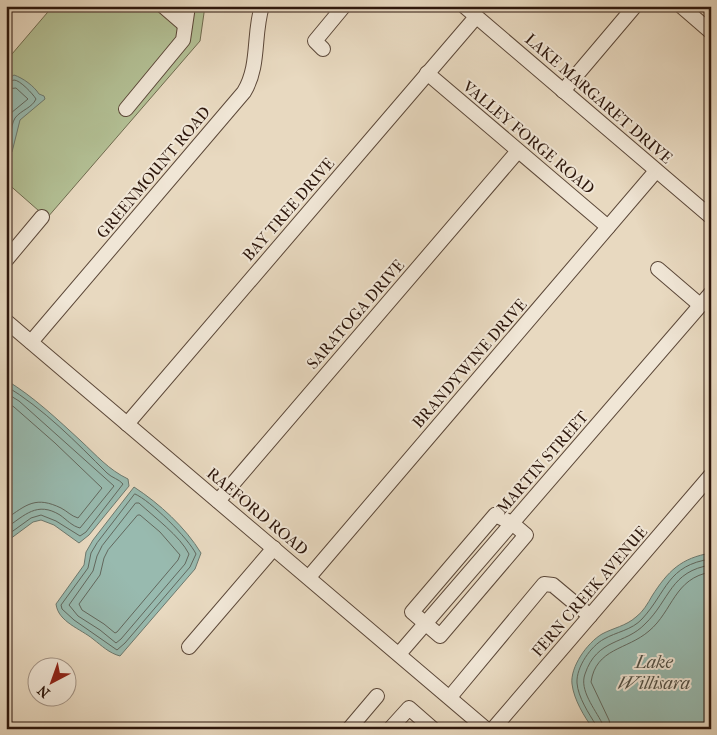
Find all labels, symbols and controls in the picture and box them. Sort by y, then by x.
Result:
street label: LAKE MARGARET DRIVE [521,29,676,168]
street label: VALLEY FORGE ROAD [458,76,598,198]
street label: GREENMOUNT ROAD [93,102,214,242]
street label: BAY TREE DRIVE [239,154,338,265]
street label: SARATOGA DRIVE [303,256,408,373]
street label: BRANDYWINE DRIVE [408,295,531,432]
street label: MARTIN STREET [493,407,592,517]
street label: RAEFORD ROAD [203,464,312,559]
street label: FERN CREEK AVENUE [528,522,651,660]
water label: Lake Willisara [618,652,690,694]
north arrow [28,658,78,708]
text: N [34,681,53,701]

